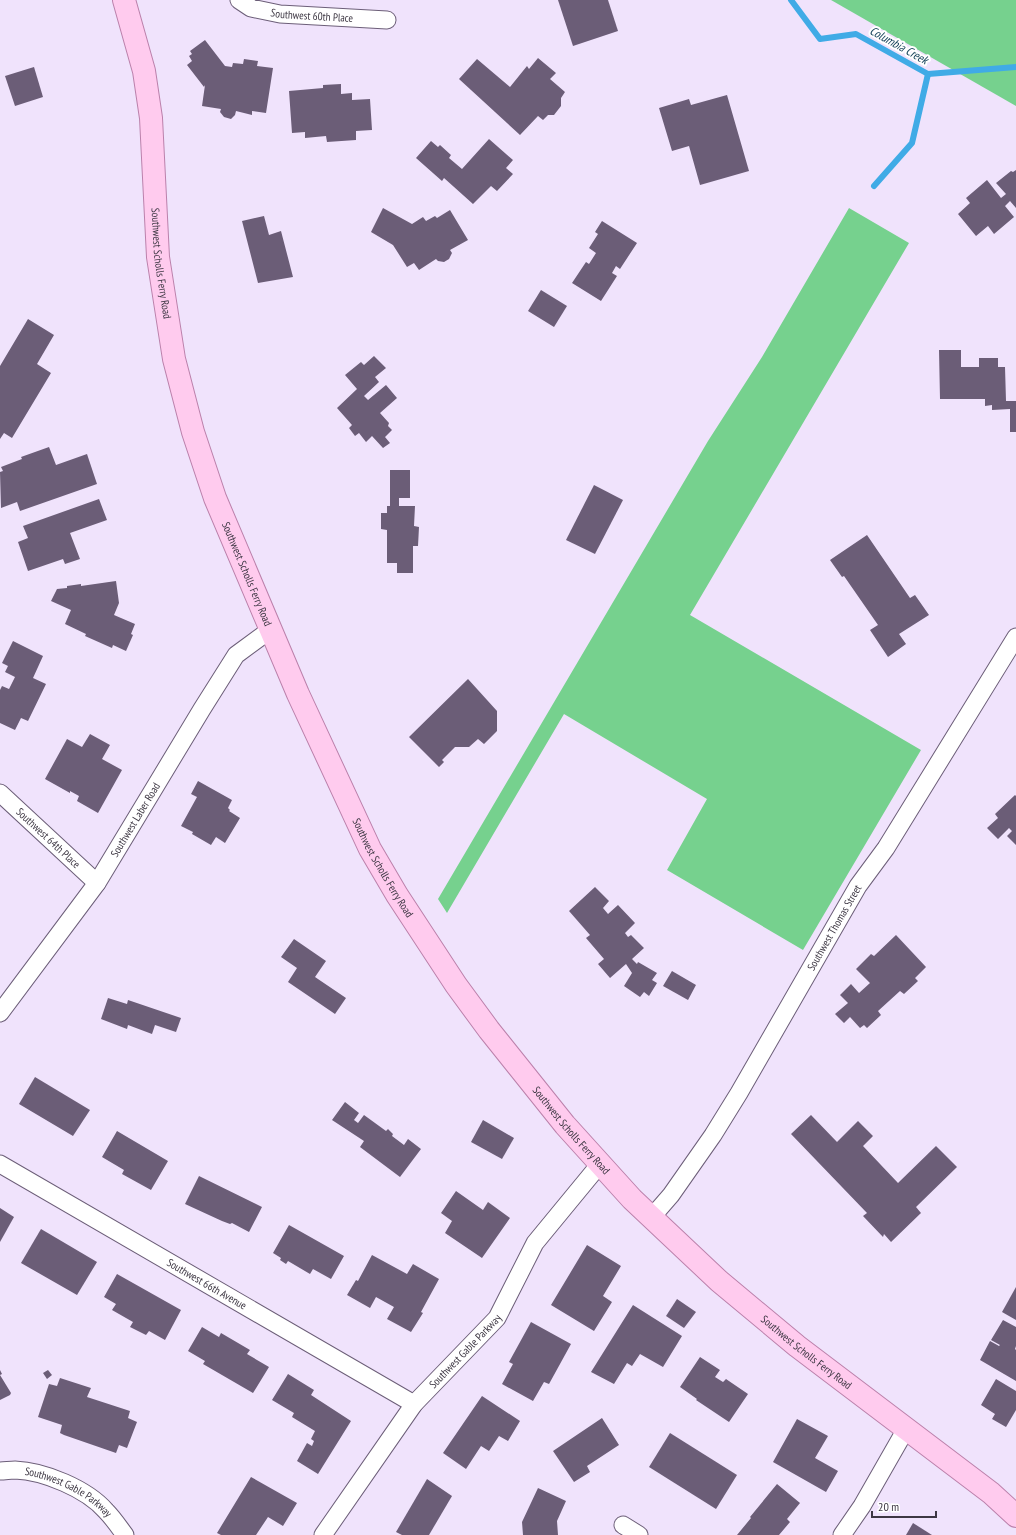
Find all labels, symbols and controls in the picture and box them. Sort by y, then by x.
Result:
street label: Southwest 60th Place [269,5,354,25]
water label: Columbia Creek [867,23,932,68]
street label: Southwest Scholls Ferry Road [149,207,175,320]
street label: Southwest Scholls Ferry Road [219,520,275,628]
street label: Southwest Laber Road [107,780,163,860]
street label: Southwest 64th Place [13,805,84,871]
street label: Southwest Scholls Ferry Road [350,816,417,920]
street label: Southwest Thomas Street [804,882,864,973]
street label: Southwest Scholls Ferry Road [530,1083,613,1177]
street label: Southwest 66th Avenue [164,1255,250,1313]
street label: Southwest Gable Parkway [426,1312,505,1391]
street label: Southwest Scholls Ferry Road [758,1312,855,1392]
street label: Southwest Gable Parkway [24,1464,116,1521]
scale bar [872,1493,936,1519]
text: 20 m [878,1499,899,1514]

